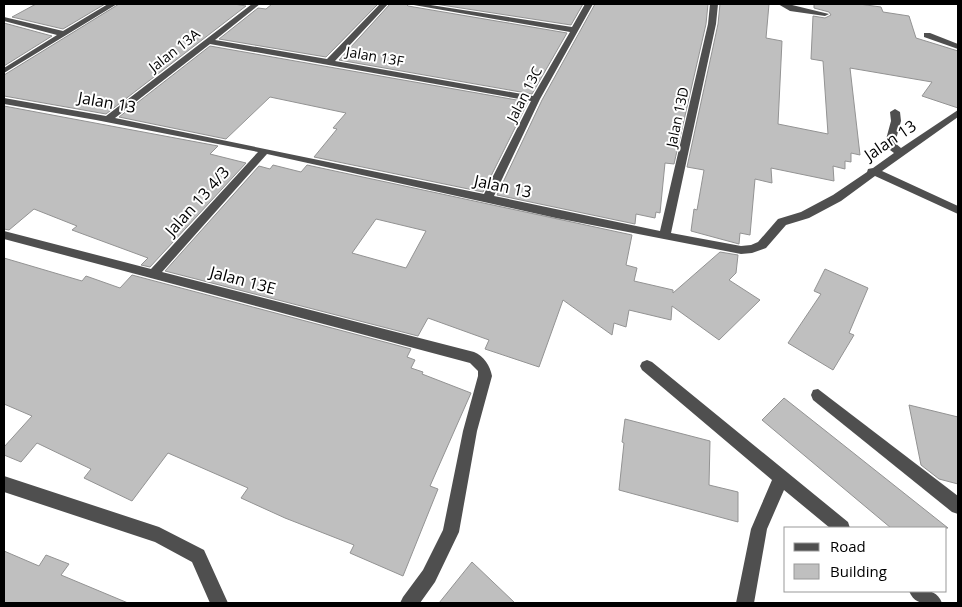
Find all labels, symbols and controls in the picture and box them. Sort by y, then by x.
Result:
street label: Jalan 13A [143,24,204,77]
street label: Jalan 13F [343,41,405,70]
street label: Jalan 13C [501,63,546,127]
street label: Jalan 13D [661,85,693,151]
street label: Jalan 13 [74,86,138,118]
street label: Jalan 13 [858,115,920,167]
street label: Jalan 13 4/3 [158,161,234,242]
street label: Jalan 13 [470,169,534,203]
street label: Jalan 13E [206,260,278,299]
legend [784,527,947,592]
text: Road [830,536,866,556]
text: Building [830,561,887,581]

